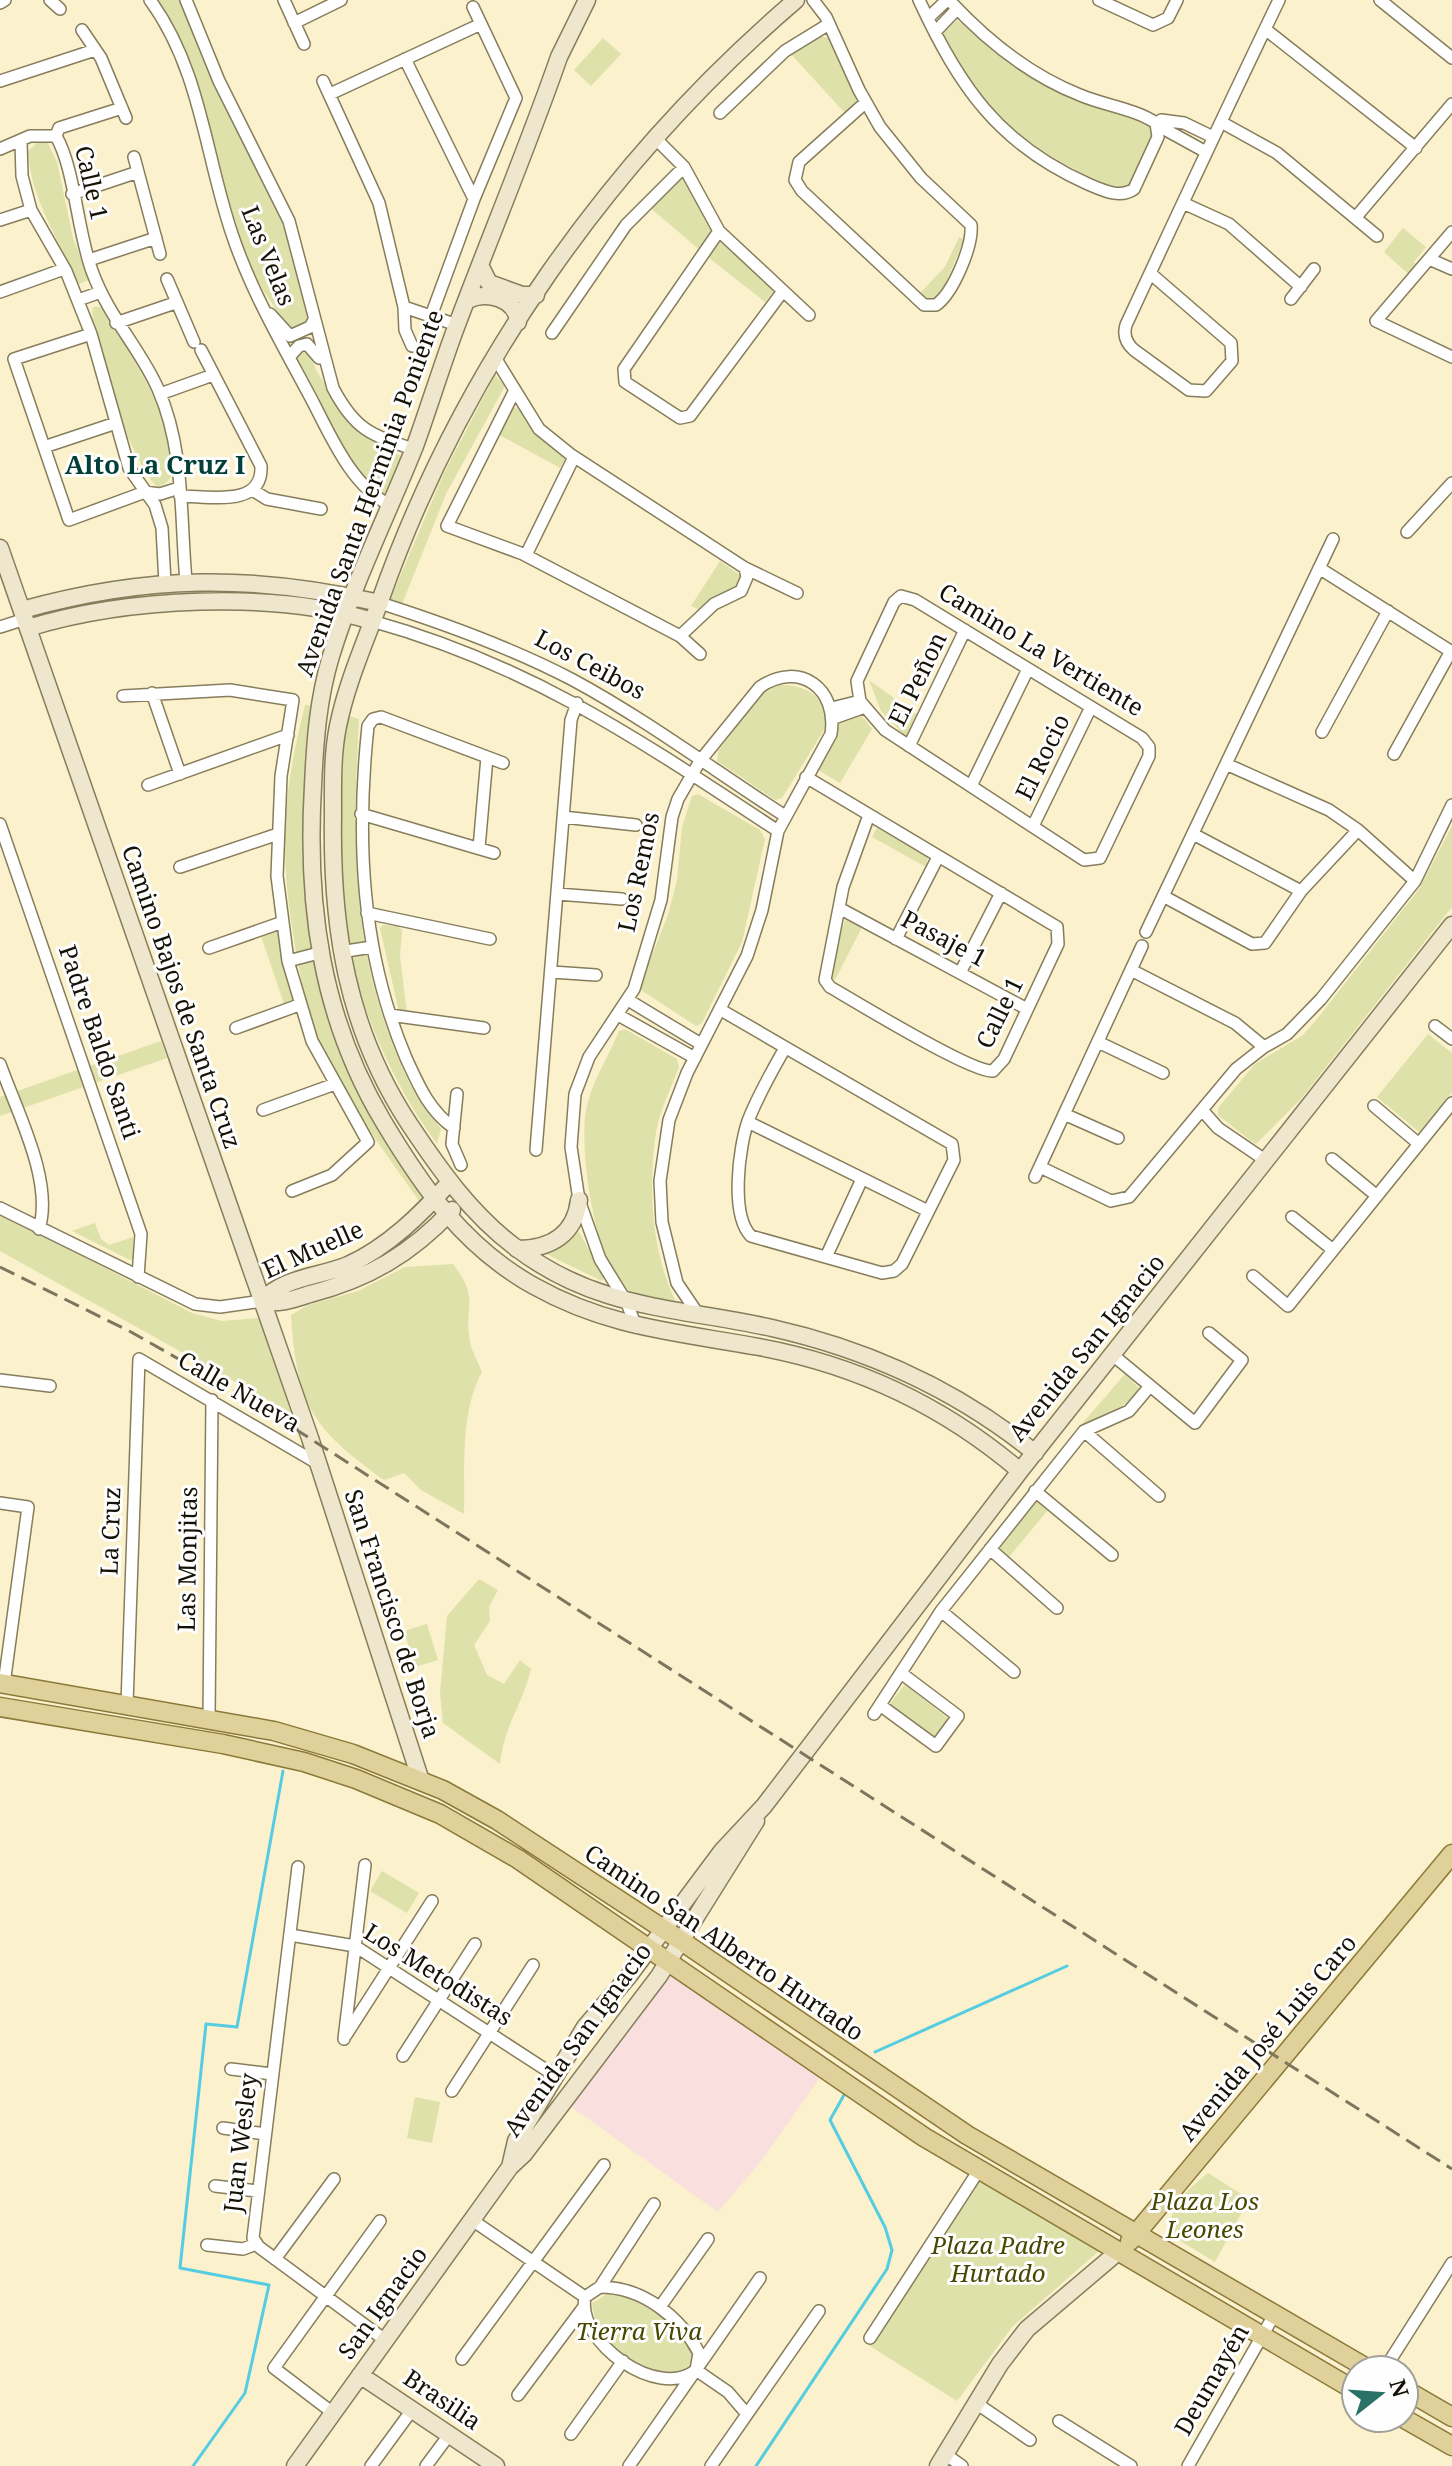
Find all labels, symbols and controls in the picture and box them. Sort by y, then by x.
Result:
street label: Calle 1 [68,142,117,223]
street label: Las Velas [234,201,304,310]
street label: Avenida Santa Herminia Poniente [287,305,450,680]
district label: Alto La Cruz I [65,446,245,482]
street label: Camino La Vertiente [933,574,1150,723]
street label: Los Ceibos [530,621,652,707]
street label: El Peñon [880,626,954,731]
street label: El Rocio [1007,708,1077,805]
street label: Los Remos [609,809,666,935]
street label: Camino Bajos de Santa Cruz [115,840,250,1153]
street label: Pasaje 1 [896,902,993,974]
street label: Padre Baldo Santi [52,940,149,1143]
street label: Calle 1 [967,971,1030,1054]
street label: El Muelle [257,1212,368,1285]
street label: Avenida San Ignacio [1000,1246,1172,1448]
street label: Calle Nueva [173,1342,307,1439]
street label: San Francisco de Borja [338,1485,449,1742]
street label: La Cruz [91,1486,128,1576]
street label: Las Monjitas [169,1486,204,1632]
street label: Camino San Alberto Hurtado [579,1836,871,2048]
street label: Los Metodistas [358,1915,519,2033]
street label: Avenida José Luis Caro [1170,1927,1363,2147]
street label: Avenida San Ignacio [495,1935,658,2143]
street label: Juan Wesley [214,2071,264,2215]
park label: Plaza Los Leones [1150,2184,1259,2245]
park label: Plaza Padre Hurtado [930,2228,1065,2289]
street label: San Ignacio [330,2239,434,2365]
park label: Tierra Viva [576,2314,702,2347]
street label: Deumayén [1166,2318,1256,2441]
north arrow [1340,2354,1420,2434]
street label: Brasilia [397,2361,488,2437]
text: N [1383,2375,1417,2401]

